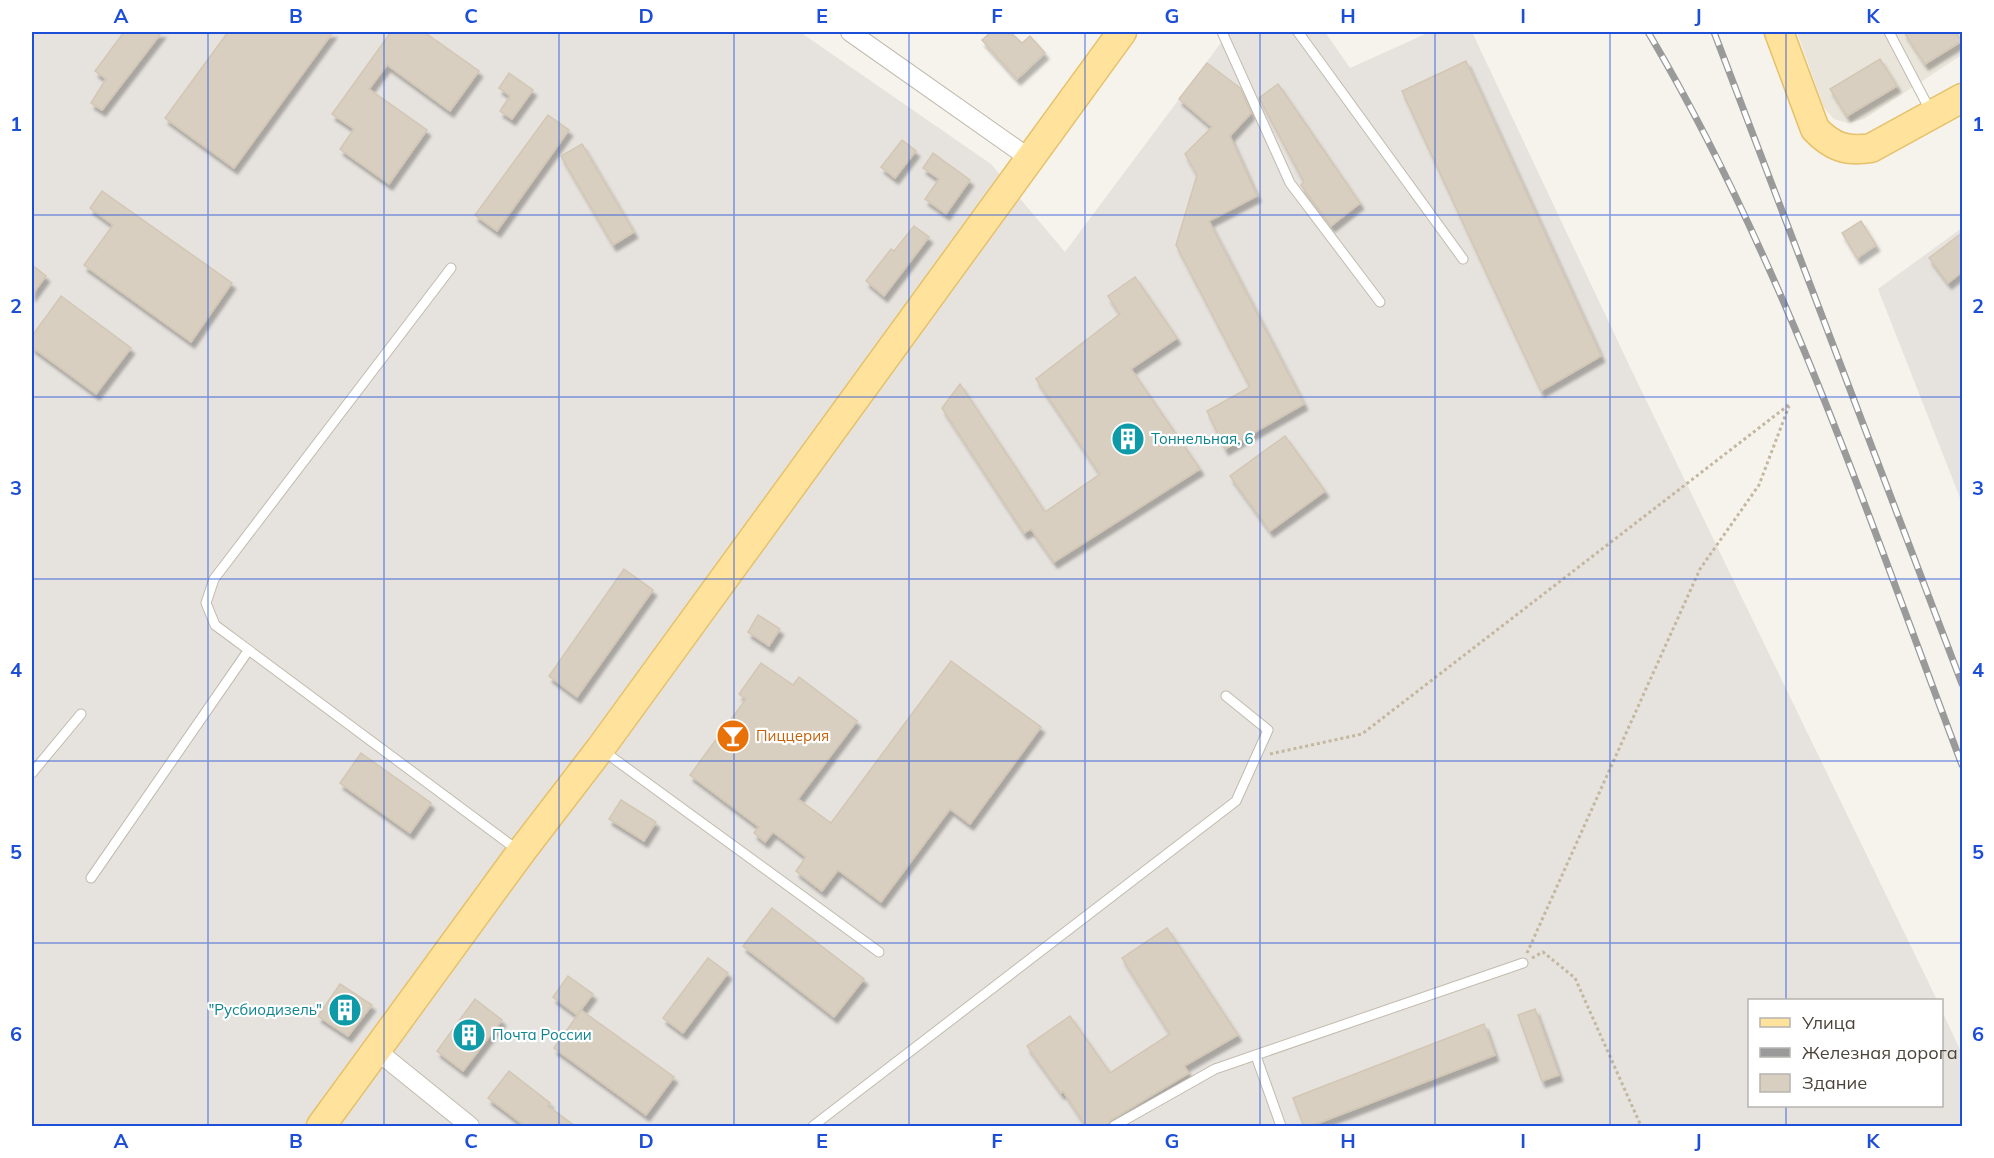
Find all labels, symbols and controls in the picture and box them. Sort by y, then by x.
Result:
text: A [114,3,129,28]
text: B [289,3,303,28]
text: C [464,3,478,28]
text: D [638,3,654,28]
text: E [816,3,828,28]
text: F [991,3,1003,28]
text: G [1165,3,1179,28]
text: H [1340,3,1356,28]
text: I [1520,3,1526,28]
text: J [1694,3,1702,28]
text: K [1866,3,1880,28]
text: 1 [10,111,22,136]
text: 1 [1972,111,1984,136]
text: 2 [10,293,22,318]
text: 2 [1972,293,1984,318]
building icon: Тоннельная, 6 [1110,421,1146,457]
place label: Тоннельная, 6 [1151,429,1254,448]
text: 3 [10,475,22,500]
text: 3 [1972,475,1984,500]
text: 4 [10,657,22,682]
text: 4 [1972,657,1984,682]
bar icon: Пиццерия [715,718,751,754]
place label: Пиццерия [756,726,829,745]
text: 5 [10,839,22,864]
text: 5 [1972,839,1984,864]
building icon: "Русбиодизель" [327,992,363,1028]
legend [1748,999,1943,1107]
place label: "Русбиодизель" [208,1000,322,1019]
text: Улица [1801,1011,1856,1034]
building icon: Почта России [451,1017,487,1053]
text: 6 [10,1021,22,1046]
text: 6 [1972,1021,1984,1046]
place label: Почта России [492,1025,592,1044]
text: Железная дорога [1802,1041,1958,1064]
text: Здание [1802,1071,1867,1094]
text: A [114,1128,129,1153]
text: B [289,1128,303,1153]
text: C [464,1128,478,1153]
text: D [638,1128,654,1153]
text: E [816,1128,828,1153]
text: F [991,1128,1003,1153]
text: G [1165,1128,1179,1153]
text: H [1340,1128,1356,1153]
text: I [1520,1128,1526,1153]
text: J [1694,1128,1702,1153]
text: K [1866,1128,1880,1153]

